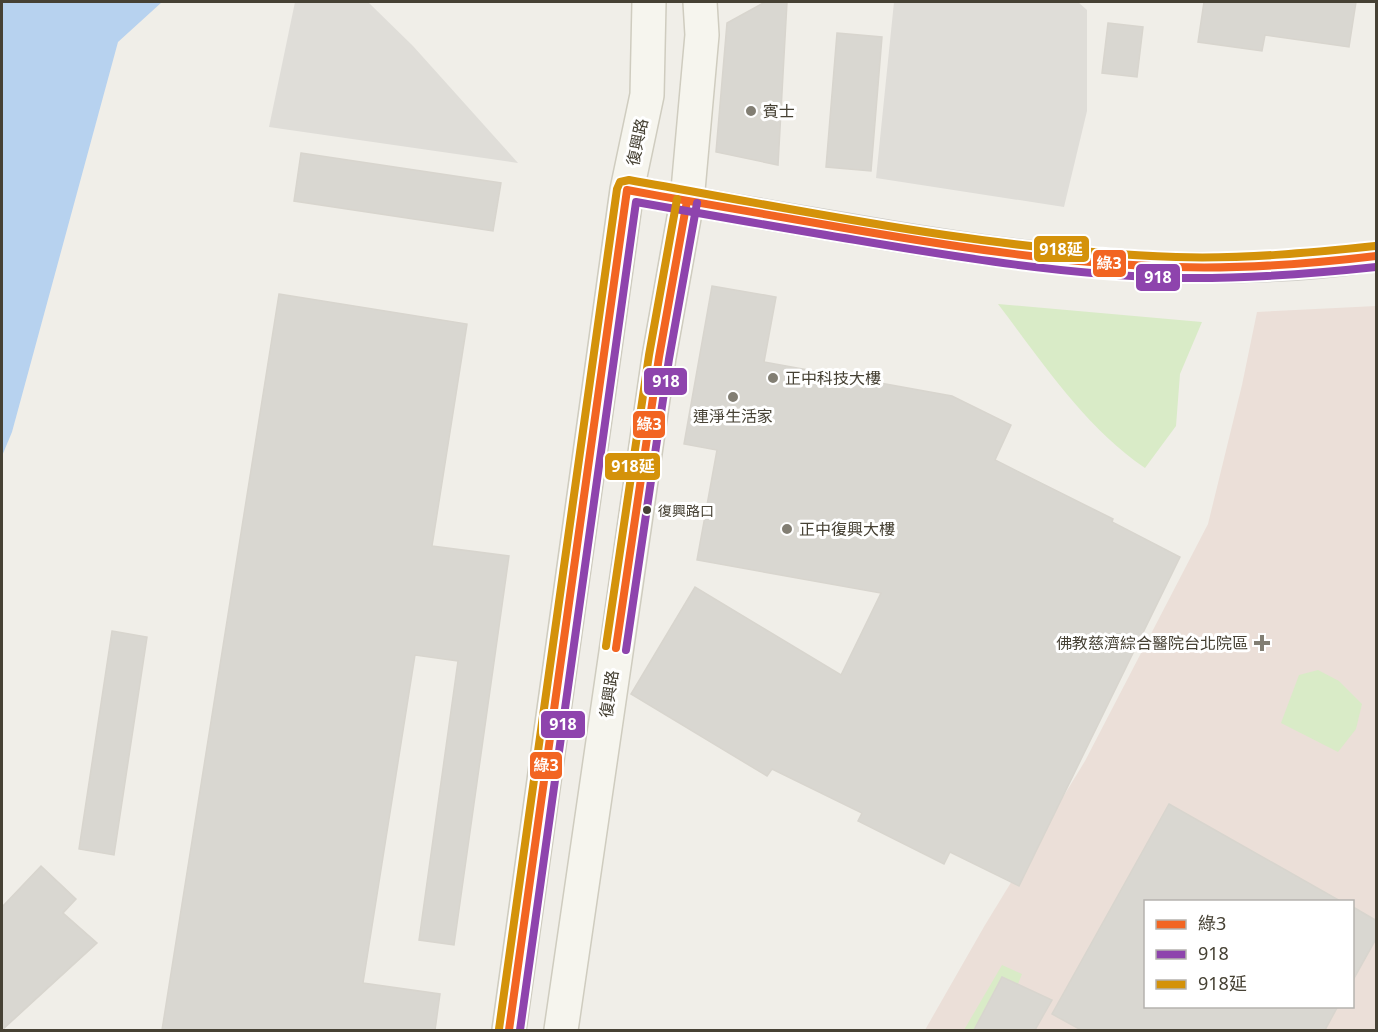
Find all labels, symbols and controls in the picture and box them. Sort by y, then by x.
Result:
place label: 賓士 [763,100,795,122]
marker: 賓士 [744,104,758,118]
street label: 復興路 [621,116,653,168]
line badge: 918延 [1033,235,1090,263]
text: 918延 [1039,238,1083,260]
line badge: 綠3 [1092,249,1127,278]
text: 綠3 [1096,252,1122,274]
line badge: 918 [1135,263,1181,292]
text: 918 [1144,266,1172,288]
line badge: 918 [643,367,688,396]
place label: 正中科技大樓 [785,367,881,389]
text: 918 [652,370,680,392]
marker: 正中科技大樓 [766,371,780,385]
marker: 連淨生活家 [726,390,740,404]
place label: 連淨生活家 [693,405,773,427]
line badge: 綠3 [632,410,666,439]
text: 綠3 [636,413,662,435]
line badge: 918延 [604,452,661,481]
text: 918延 [611,455,655,477]
place label: 復興路口 [658,501,714,520]
marker: 復興路口 [641,504,653,516]
place label: 正中復興大樓 [799,518,895,540]
marker: 正中復興大樓 [780,522,794,536]
place label: 佛教慈濟綜合醫院台北院區 [1056,632,1248,654]
marker: 佛教慈濟綜合醫院台北院區 [1253,634,1271,652]
street label: 復興路 [595,669,623,719]
line badge: 918 [540,710,586,739]
text: 918 [549,713,577,735]
line badge: 綠3 [529,751,563,780]
text: 綠3 [533,754,559,776]
legend [1144,900,1354,1008]
text: 綠3 [1198,911,1226,935]
text: 918 [1198,941,1229,965]
text: 918延 [1198,971,1247,995]

